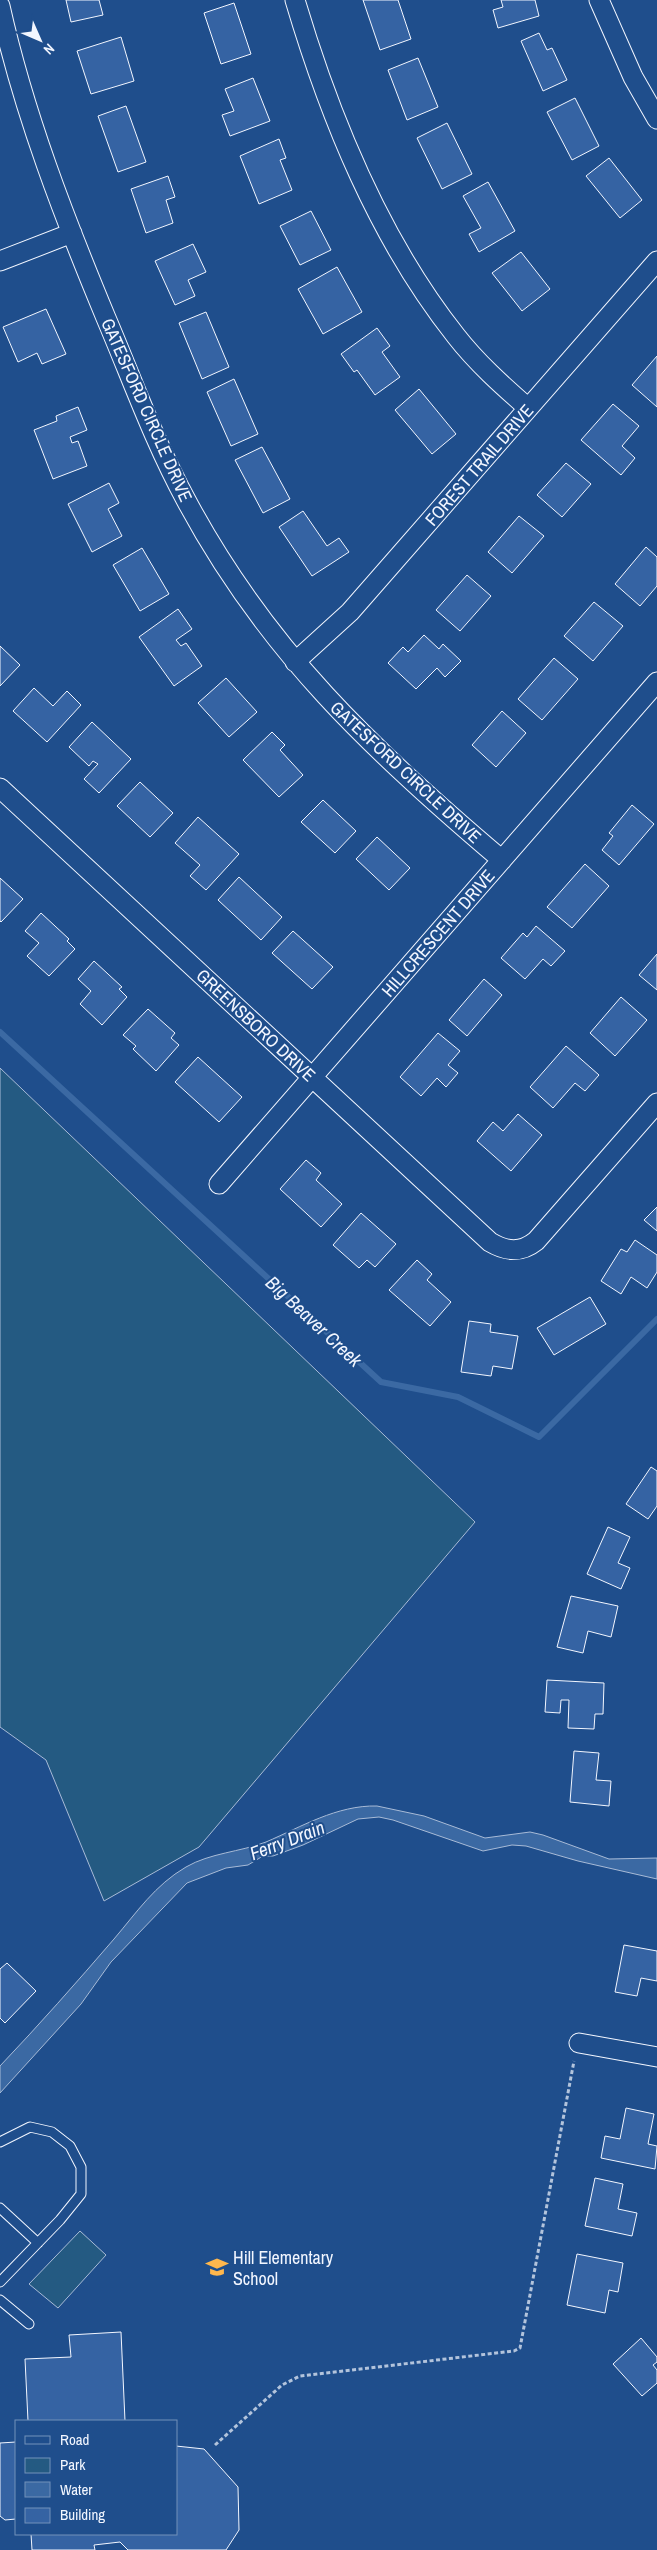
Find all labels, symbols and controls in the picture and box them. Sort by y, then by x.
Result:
north arrow [15,15,65,65]
text: N [40,40,58,58]
street label: GATESFORD CIRCLE DRIVE [95,314,199,506]
street label: FOREST TRAIL DRIVE [419,399,539,531]
street label: GATESFORD CIRCLE DRIVE [325,695,487,849]
street label: HILLCRESCENT DRIVE [376,864,500,1002]
street label: GREENSBORO DRIVE [191,963,321,1087]
water label: Big Beaver Creek [260,1270,369,1373]
water label: Ferry Drain [246,1814,328,1866]
place label: Hill Elementary School [233,2245,334,2291]
school or university icon: Hill Elementary School [204,2254,230,2280]
legend [15,2420,178,2535]
text: Road [60,2429,89,2450]
text: Park [60,2454,86,2475]
text: Water [60,2479,92,2500]
text: Building [60,2504,105,2525]

